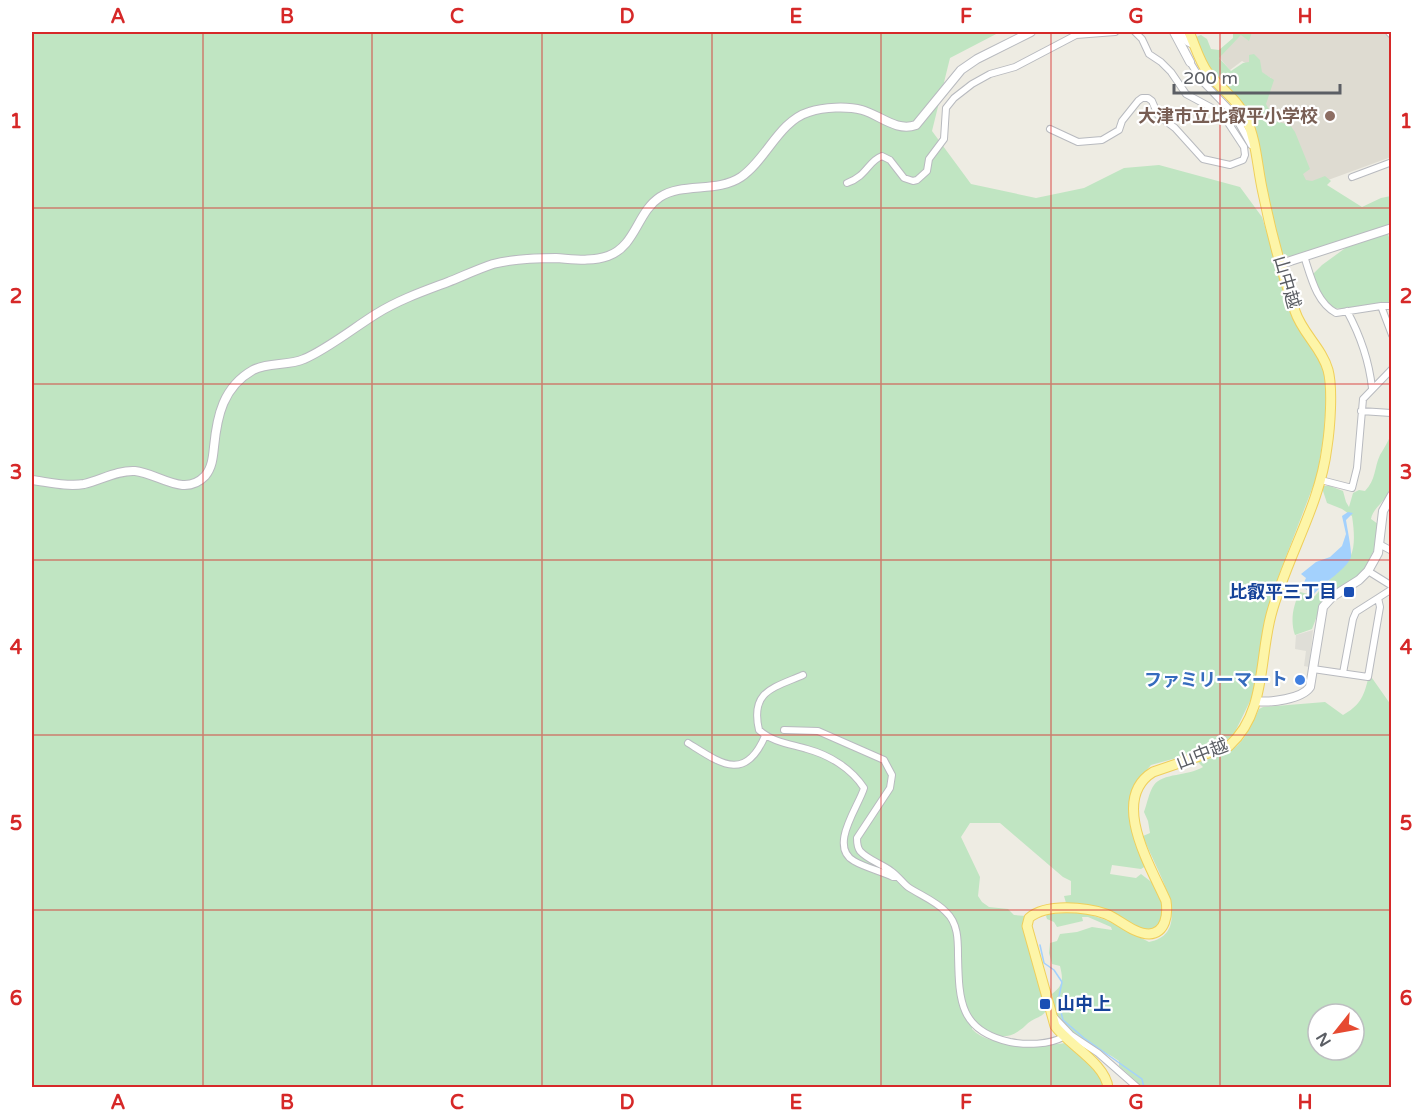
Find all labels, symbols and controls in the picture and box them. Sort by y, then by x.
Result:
text: A [111,5,126,29]
text: B [280,5,294,29]
text: C [450,5,464,29]
text: D [619,5,635,29]
text: E [790,5,803,29]
text: F [960,5,972,29]
text: G [1128,5,1144,29]
text: H [1297,5,1313,29]
scale bar [1174,57,1340,95]
text: 200 m [1183,67,1238,89]
place label: 大津市立比叡平小学校 [1138,105,1318,127]
marker: 大津市立比叡平小学校 [1323,109,1337,123]
text: 1 [10,110,22,134]
text: 1 [1400,110,1412,134]
street label: 山中越 [1269,253,1305,311]
text: 2 [10,285,22,309]
text: 2 [1400,285,1412,309]
text: 3 [10,461,22,485]
text: 3 [1400,461,1412,485]
place label: 比叡平三丁目 [1229,581,1337,603]
marker: 比叡平三丁目 [1342,585,1356,599]
text: 4 [10,636,23,660]
text: 4 [1400,636,1413,660]
place label: ファミリーマート [1144,669,1288,691]
marker: ファミリーマート [1293,673,1307,687]
street label: 山中越 [1173,734,1231,774]
text: 5 [10,812,22,836]
text: 5 [1400,812,1412,836]
text: 6 [10,987,22,1011]
text: 6 [1400,987,1412,1011]
place label: 山中上 [1057,993,1111,1015]
marker: 山中上 [1038,997,1052,1011]
north arrow [1306,1002,1366,1062]
text: N [1312,1029,1336,1050]
text: A [111,1091,126,1115]
text: B [280,1091,294,1115]
text: C [450,1091,464,1115]
text: D [619,1091,635,1115]
text: E [790,1091,803,1115]
text: F [960,1091,972,1115]
text: G [1128,1091,1144,1115]
text: H [1297,1091,1313,1115]

